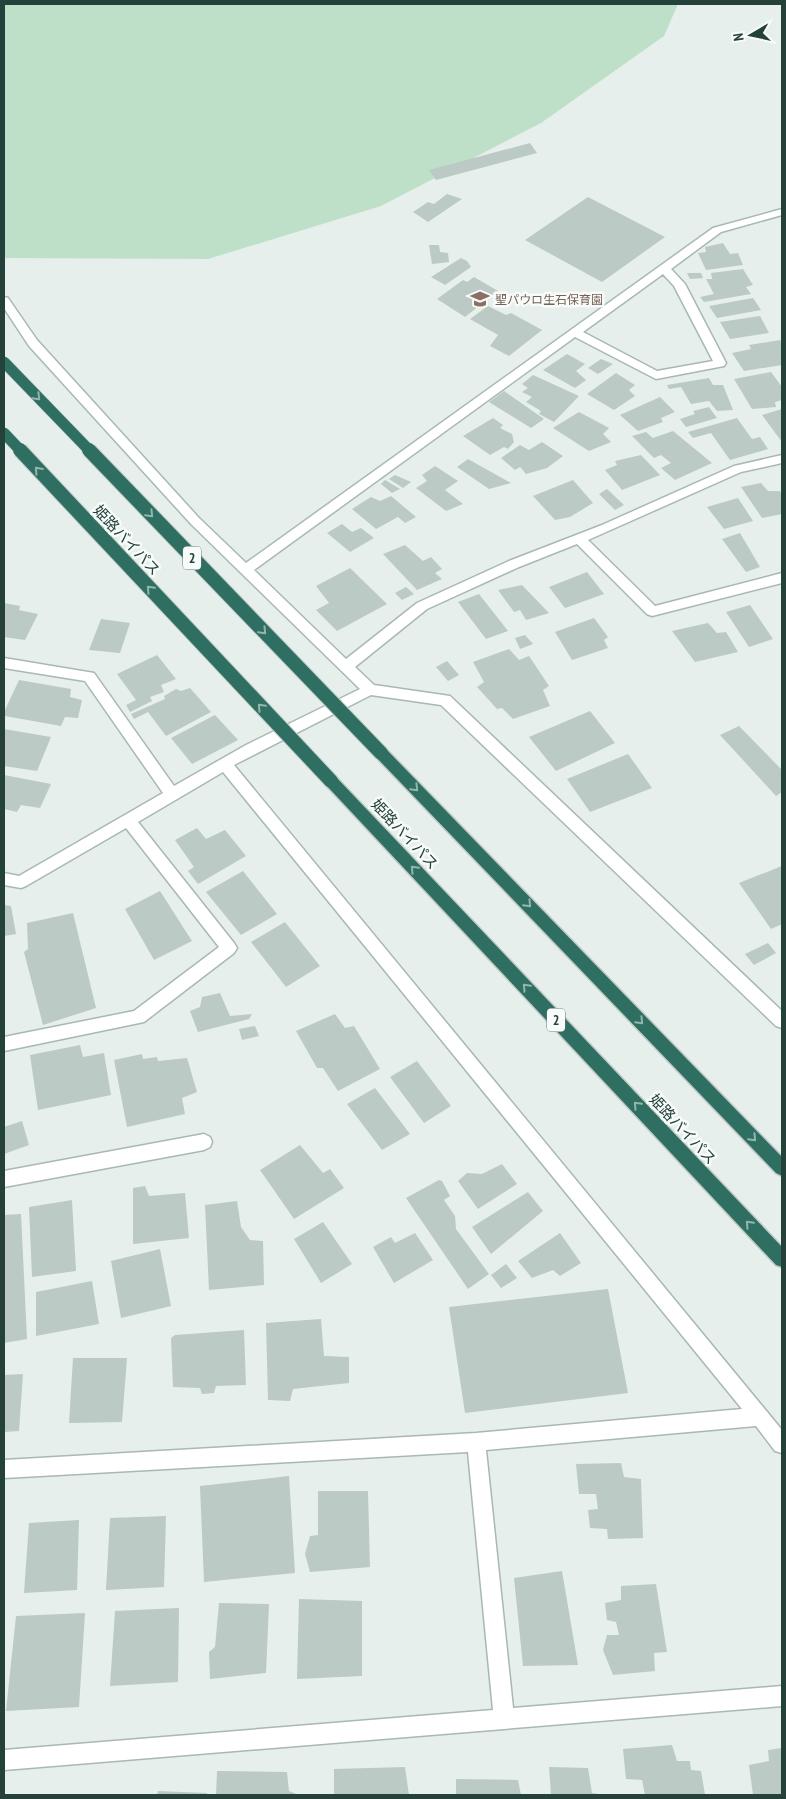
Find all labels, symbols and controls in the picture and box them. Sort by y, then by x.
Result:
north arrow [726,10,776,60]
text: N [729,32,748,42]
school or university icon: 聖パウロ生石保育園 [469,288,491,310]
place label: 聖パウロ生石保育園 [495,292,603,307]
one-way arrow [31,391,40,400]
one-way arrow [35,467,44,476]
street label: 姫路バイパス [89,501,165,579]
one-way arrow [144,509,153,518]
road number: 2 [183,546,201,570]
one-way arrow [147,586,156,595]
one-way arrow [257,625,266,634]
one-way arrow [258,704,267,713]
one-way arrow [409,782,418,791]
street label: 姫路バイパス [367,795,443,873]
one-way arrow [411,866,420,875]
one-way arrow [522,899,531,908]
one-way arrow [523,984,532,993]
road number: 2 [547,1008,565,1032]
one-way arrow [635,1016,644,1025]
street label: 姫路バイパス [645,1090,721,1168]
one-way arrow [634,1102,643,1111]
one-way arrow [748,1132,757,1141]
one-way arrow [746,1220,755,1229]

